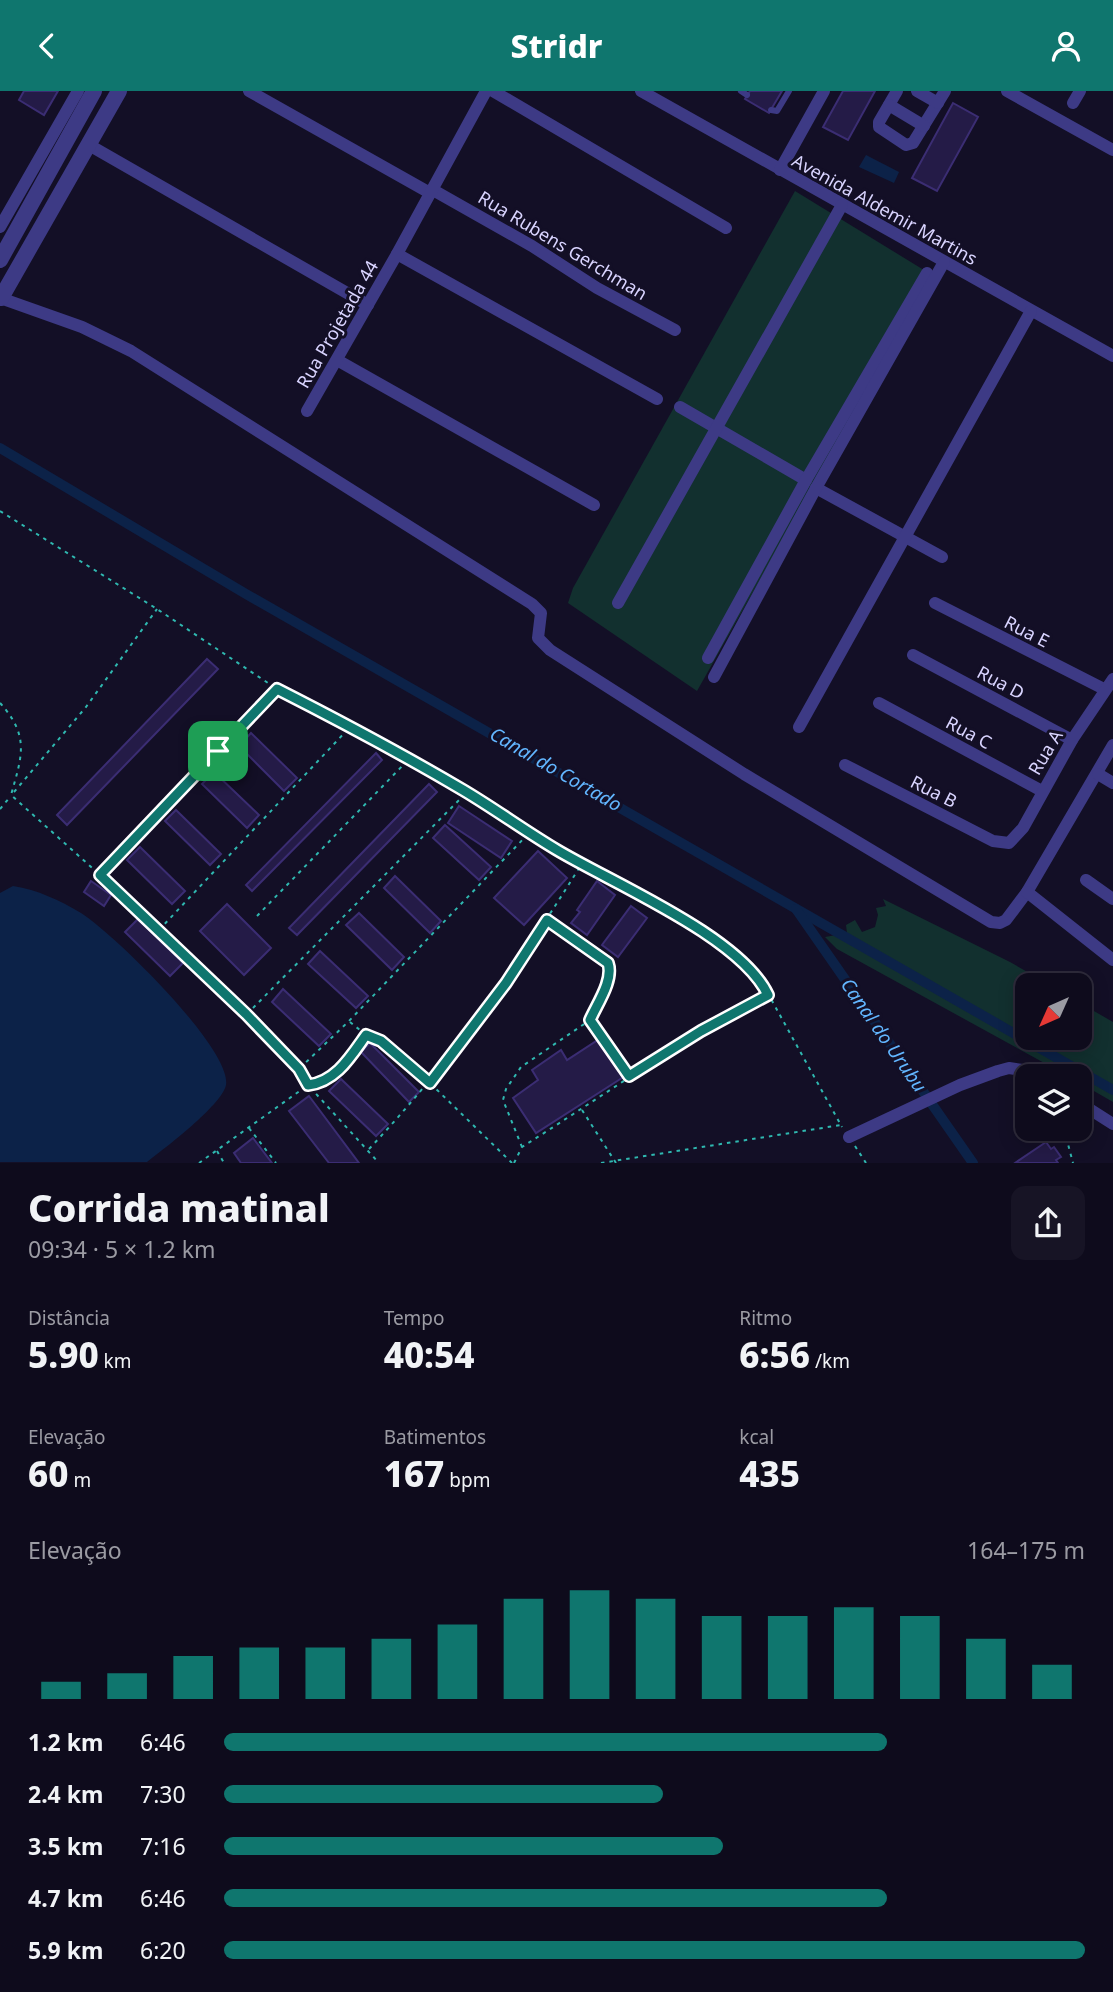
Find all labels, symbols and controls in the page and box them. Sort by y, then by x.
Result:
text: Stridr [511,24,602,67]
icon: back [28,27,66,65]
icon: person [1047,27,1085,65]
street label: Avenida Aldemir Martins [788,148,982,270]
street label: Rua Rubens Gerchman [474,185,652,305]
street label: Rua Projetada 44 [291,256,383,392]
street label: Rua E [1001,610,1053,652]
street label: Rua D [973,660,1029,704]
street label: Rua C [942,710,996,754]
pin [188,721,248,781]
water label: Canal do Cortado [485,721,627,817]
street label: Rua A [1022,725,1068,779]
icon: arrive [199,732,237,770]
street label: Rua B [907,769,961,813]
water label: Canal do Urubu [835,973,933,1097]
north arrow [1015,973,1092,1050]
map controls [1015,973,1092,1141]
button: layers [1015,1064,1092,1141]
text: Corrida matinal [28,1181,330,1233]
button: share [1011,1186,1085,1260]
text: 09:34 · 5 × 1.2 km [28,1233,215,1265]
text: Distância [28,1305,110,1331]
text: Tempo [384,1305,445,1331]
text: Ritmo [739,1305,792,1331]
text: 5.90 [28,1331,99,1378]
text: 40:54 [384,1331,475,1378]
text: 6:56 [739,1331,810,1378]
text: km [99,1348,132,1374]
text: /km [810,1348,850,1374]
text: Elevação [28,1424,105,1450]
text: Batimentos [384,1424,486,1450]
text: kcal [739,1424,774,1450]
text: 60 [28,1450,68,1497]
text: 167 [384,1450,444,1497]
text: 435 [739,1450,800,1497]
text: m [68,1467,91,1493]
text: bpm [444,1467,490,1493]
text: Elevação [28,1534,122,1566]
text: 164–175 m [967,1534,1085,1566]
text: 1.2 km [28,1726,103,1758]
text: 6:46 [140,1726,186,1758]
text: 2.4 km [28,1778,103,1810]
text: 7:30 [140,1778,186,1810]
text: 3.5 km [28,1830,103,1862]
text: 7:16 [140,1830,186,1862]
text: 4.7 km [28,1882,103,1914]
text: 6:46 [140,1882,186,1914]
text: 5.9 km [28,1934,103,1966]
text: 6:20 [140,1934,186,1966]

